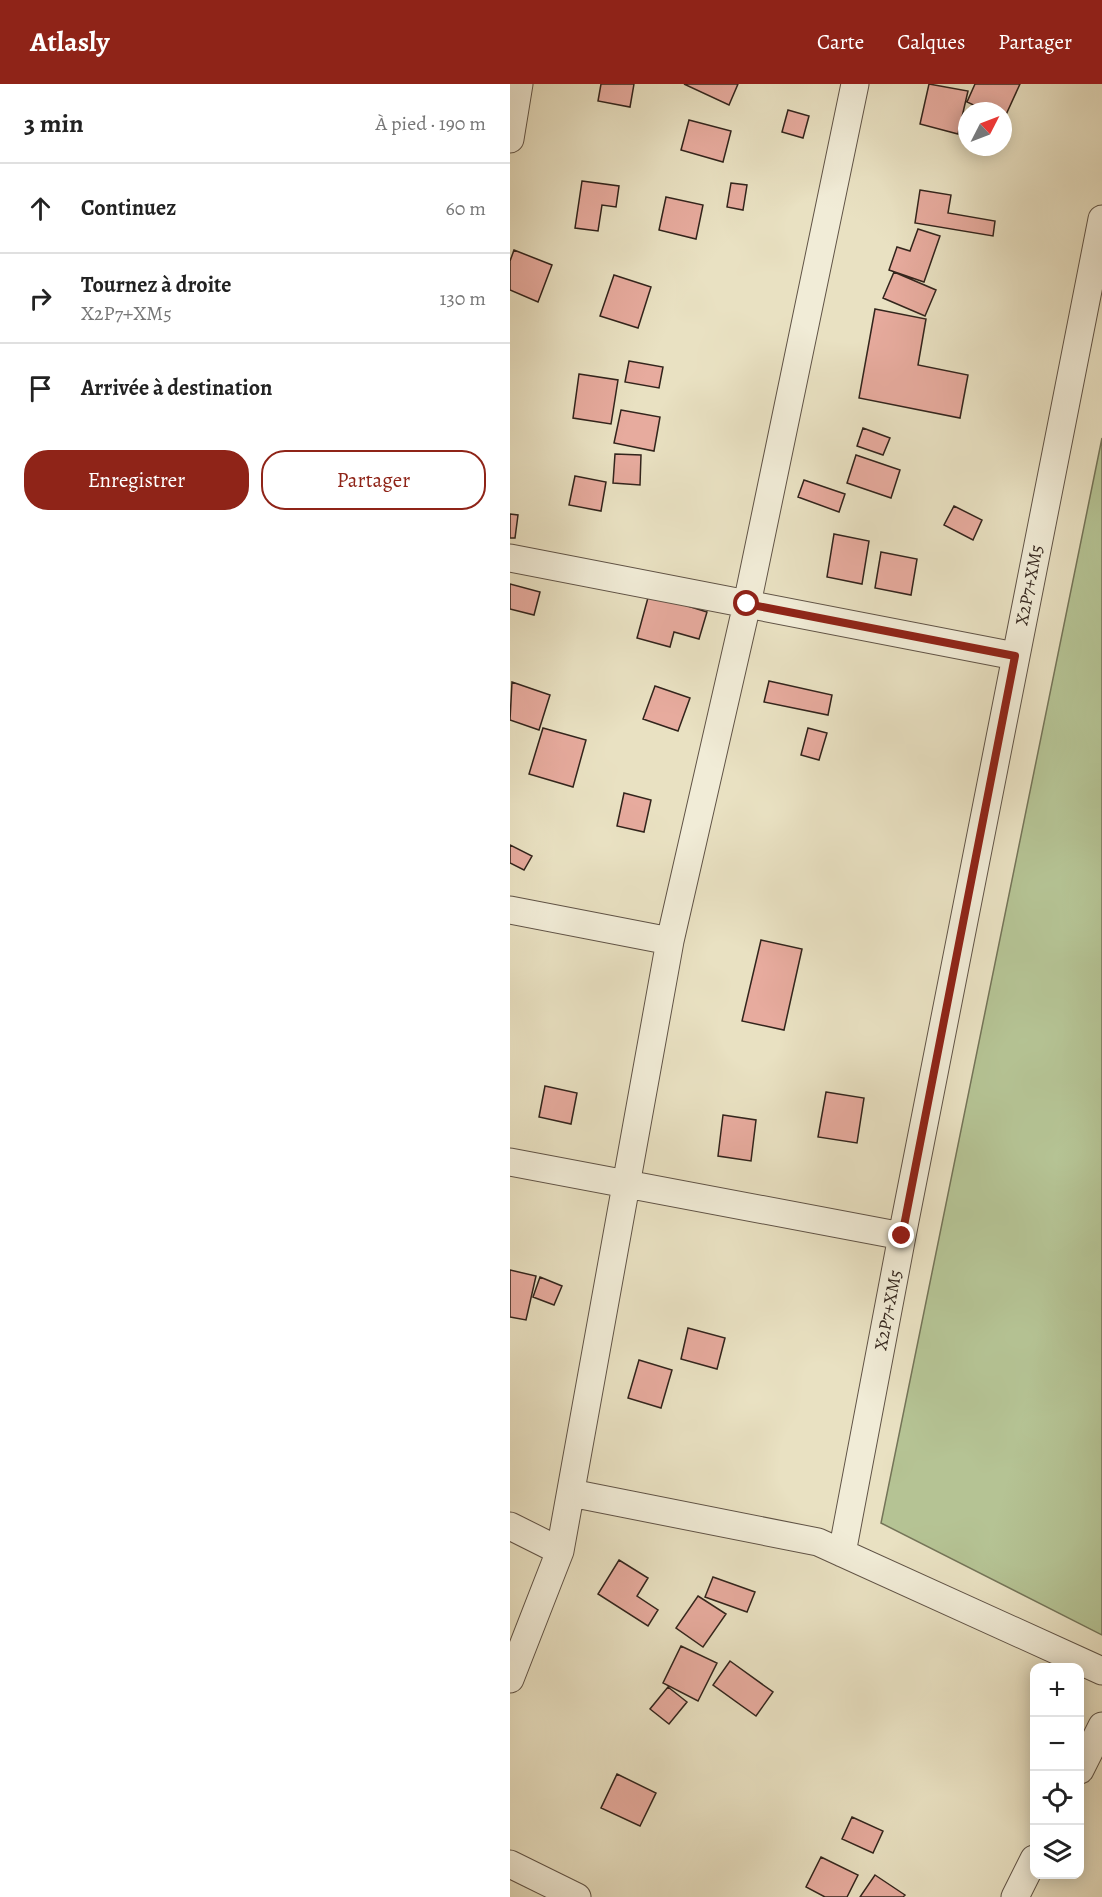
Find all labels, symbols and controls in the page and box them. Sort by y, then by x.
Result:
text: Atlasly [30,23,109,61]
text: Carte [817,28,864,56]
text: Calques [897,28,965,56]
text: Partager [998,28,1072,56]
north arrow [958,102,1012,156]
text: 3 min [24,106,84,141]
text: À pied · 190 m [375,110,486,137]
icon: ahead [24,192,57,225]
text: Continuez [81,193,176,223]
text: 60 m [446,195,486,222]
text: Tournez à droite [81,270,232,300]
icon: right [24,282,57,315]
text: 130 m [440,285,486,312]
text: X2P7+XM5 [81,300,172,327]
icon: arrive [24,372,57,405]
text: Arrivée à destination [81,373,272,403]
button: Enregistrer [24,450,249,510]
button: Partager [261,450,486,510]
street label: X2P7+XM5 [1009,543,1049,627]
route start [733,590,759,616]
route end [888,1222,914,1248]
street label: X2P7+XM5 [868,1268,908,1352]
map controls [1030,1663,1084,1879]
button: + [1030,1663,1084,1717]
button: − [1030,1717,1084,1771]
button: locate [1030,1771,1084,1825]
button: layers [1030,1825,1084,1879]

